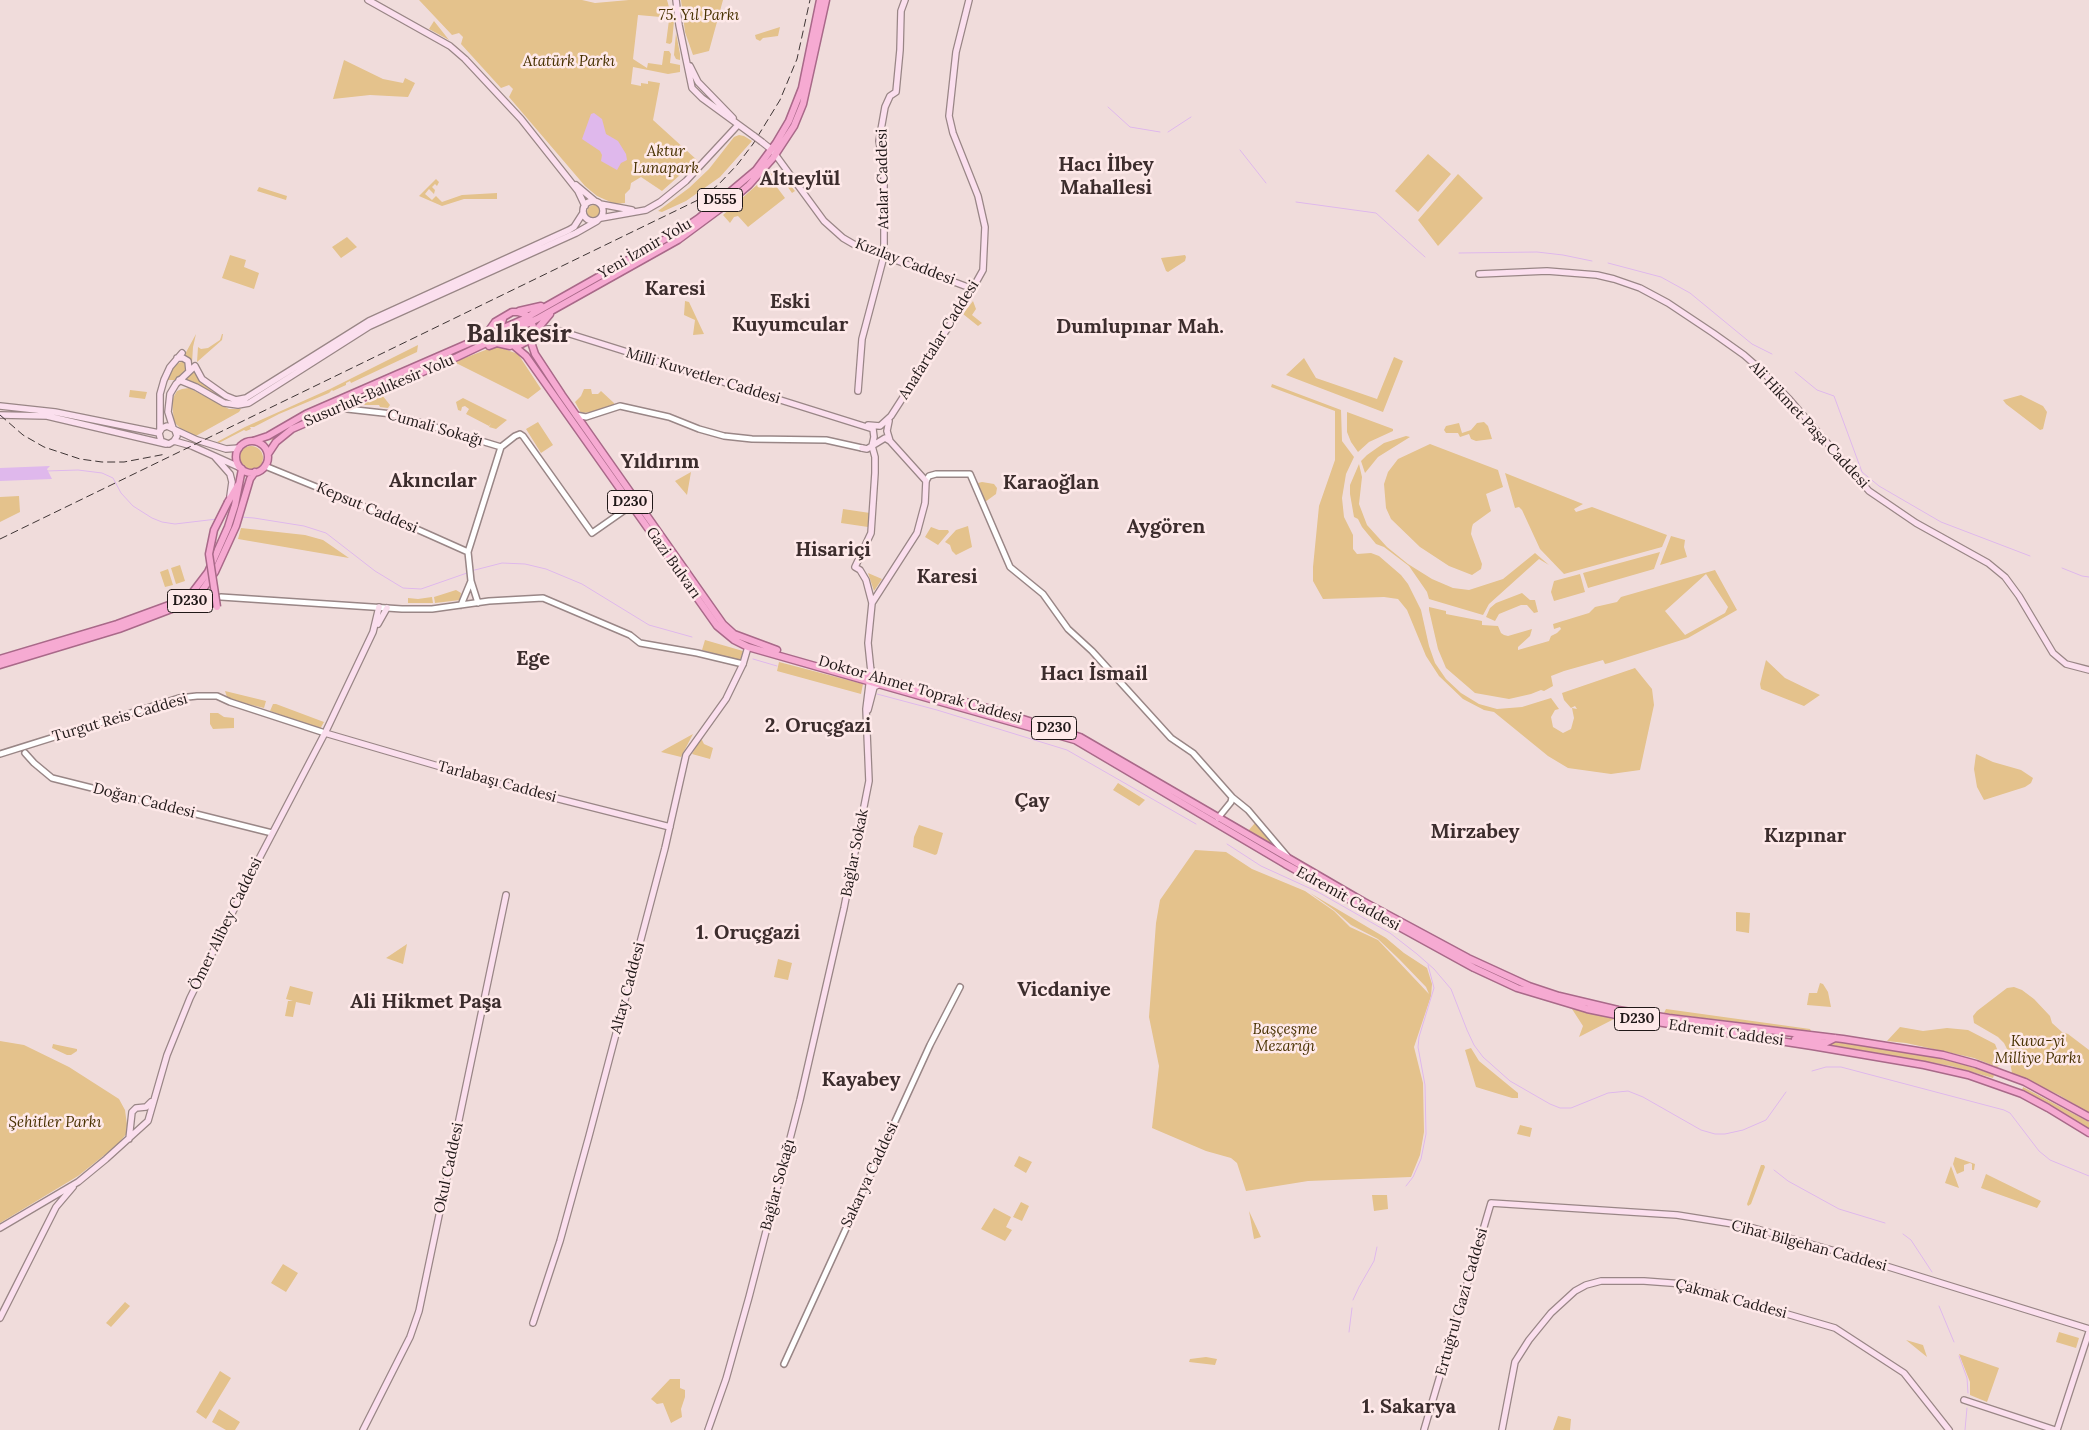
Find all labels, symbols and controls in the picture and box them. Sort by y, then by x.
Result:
park label: 75. Yıl Parkı [659,7,739,25]
park label: Atatürk Parkı [523,53,615,71]
street label: Atalar Caddesi [873,129,893,229]
park label: Aktur Lunapark [633,143,699,178]
district label: Hacı İlbey Mahallesi [1058,153,1154,200]
district label: Altıeylül [760,167,840,191]
road number: D555 [698,188,742,212]
street label: Yeni İzmir Yolu [595,215,695,283]
street label: Kızılay Caddesi [853,235,957,289]
district label: Karesi [644,277,706,301]
street label: Anafartalar Caddesi [895,277,983,403]
district label: Eski Kuyumcular [732,290,848,337]
district label: Dumlupınar Mah. [1056,315,1224,339]
district label: Balıkesir [466,320,572,350]
street label: Milli Kuvvetler Caddesi [624,344,782,408]
street label: Susurluk-Balıkesir Yolu [301,351,457,431]
street label: Ali Hikmet Paşa Caddesi [1745,358,1873,492]
street label: Cumali Sokağı [385,406,485,450]
district label: Yıldırım [621,450,699,474]
district label: Akıncılar [389,469,477,493]
district label: Karaoğlan [1003,471,1099,495]
street label: Kepsut Caddesi [314,479,420,537]
road number: D230 [608,491,652,514]
district label: Aygören [1127,515,1205,539]
street label: Gazi Bulvarı [642,524,704,602]
district label: Hisariçi [795,538,871,562]
district label: Karesi [916,565,978,589]
road number: D230 [168,590,212,612]
district label: Ege [516,647,550,671]
street label: Doktor Ahmet Toprak Caddesi [816,652,1024,728]
district label: Hacı İsmail [1040,662,1148,686]
street label: Turgut Reis Caddesi [50,690,190,746]
district label: 2. Oruçgazi [765,714,871,738]
road number: D230 [1032,716,1076,740]
street label: Tarlabaşı Caddesi [436,757,558,807]
street label: Doğan Caddesi [91,780,197,822]
district label: Çay [1015,789,1049,813]
street label: Bağlar Sokak [838,808,872,898]
district label: Mirzabey [1430,820,1520,844]
district label: Kızpınar [1764,824,1846,848]
street label: Ömer Alibey Caddesi [186,855,266,993]
street label: Edremit Caddesi [1293,863,1403,935]
district label: 1. Oruçgazi [696,921,800,945]
street label: Altay Caddesi [607,940,649,1036]
district label: Vicdaniye [1017,978,1111,1002]
district label: Ali Hikmet Paşa [350,990,502,1014]
road number: D230 [1614,1008,1660,1030]
street label: Edremit Caddesi [1667,1016,1785,1050]
park label: Başçeşme Mezarığı [1253,1021,1317,1056]
park label: Kuva-yi Milliye Parkı [1995,1033,2081,1068]
district label: Kayabey [822,1068,900,1092]
park label: Şehitler Parkı [8,1114,102,1132]
street label: Sakarya Caddesi [838,1120,902,1230]
street label: Okul Caddesi [431,1121,467,1215]
street label: Bağlar Sokağı [757,1137,799,1233]
street label: Cihat Bilgehan Caddesi [1729,1217,1889,1275]
street label: Ertuğrul Gazi Caddesi [1432,1226,1492,1378]
street label: Çakmak Caddesi [1673,1275,1789,1323]
district label: 1. Sakarya [1362,1395,1456,1419]

